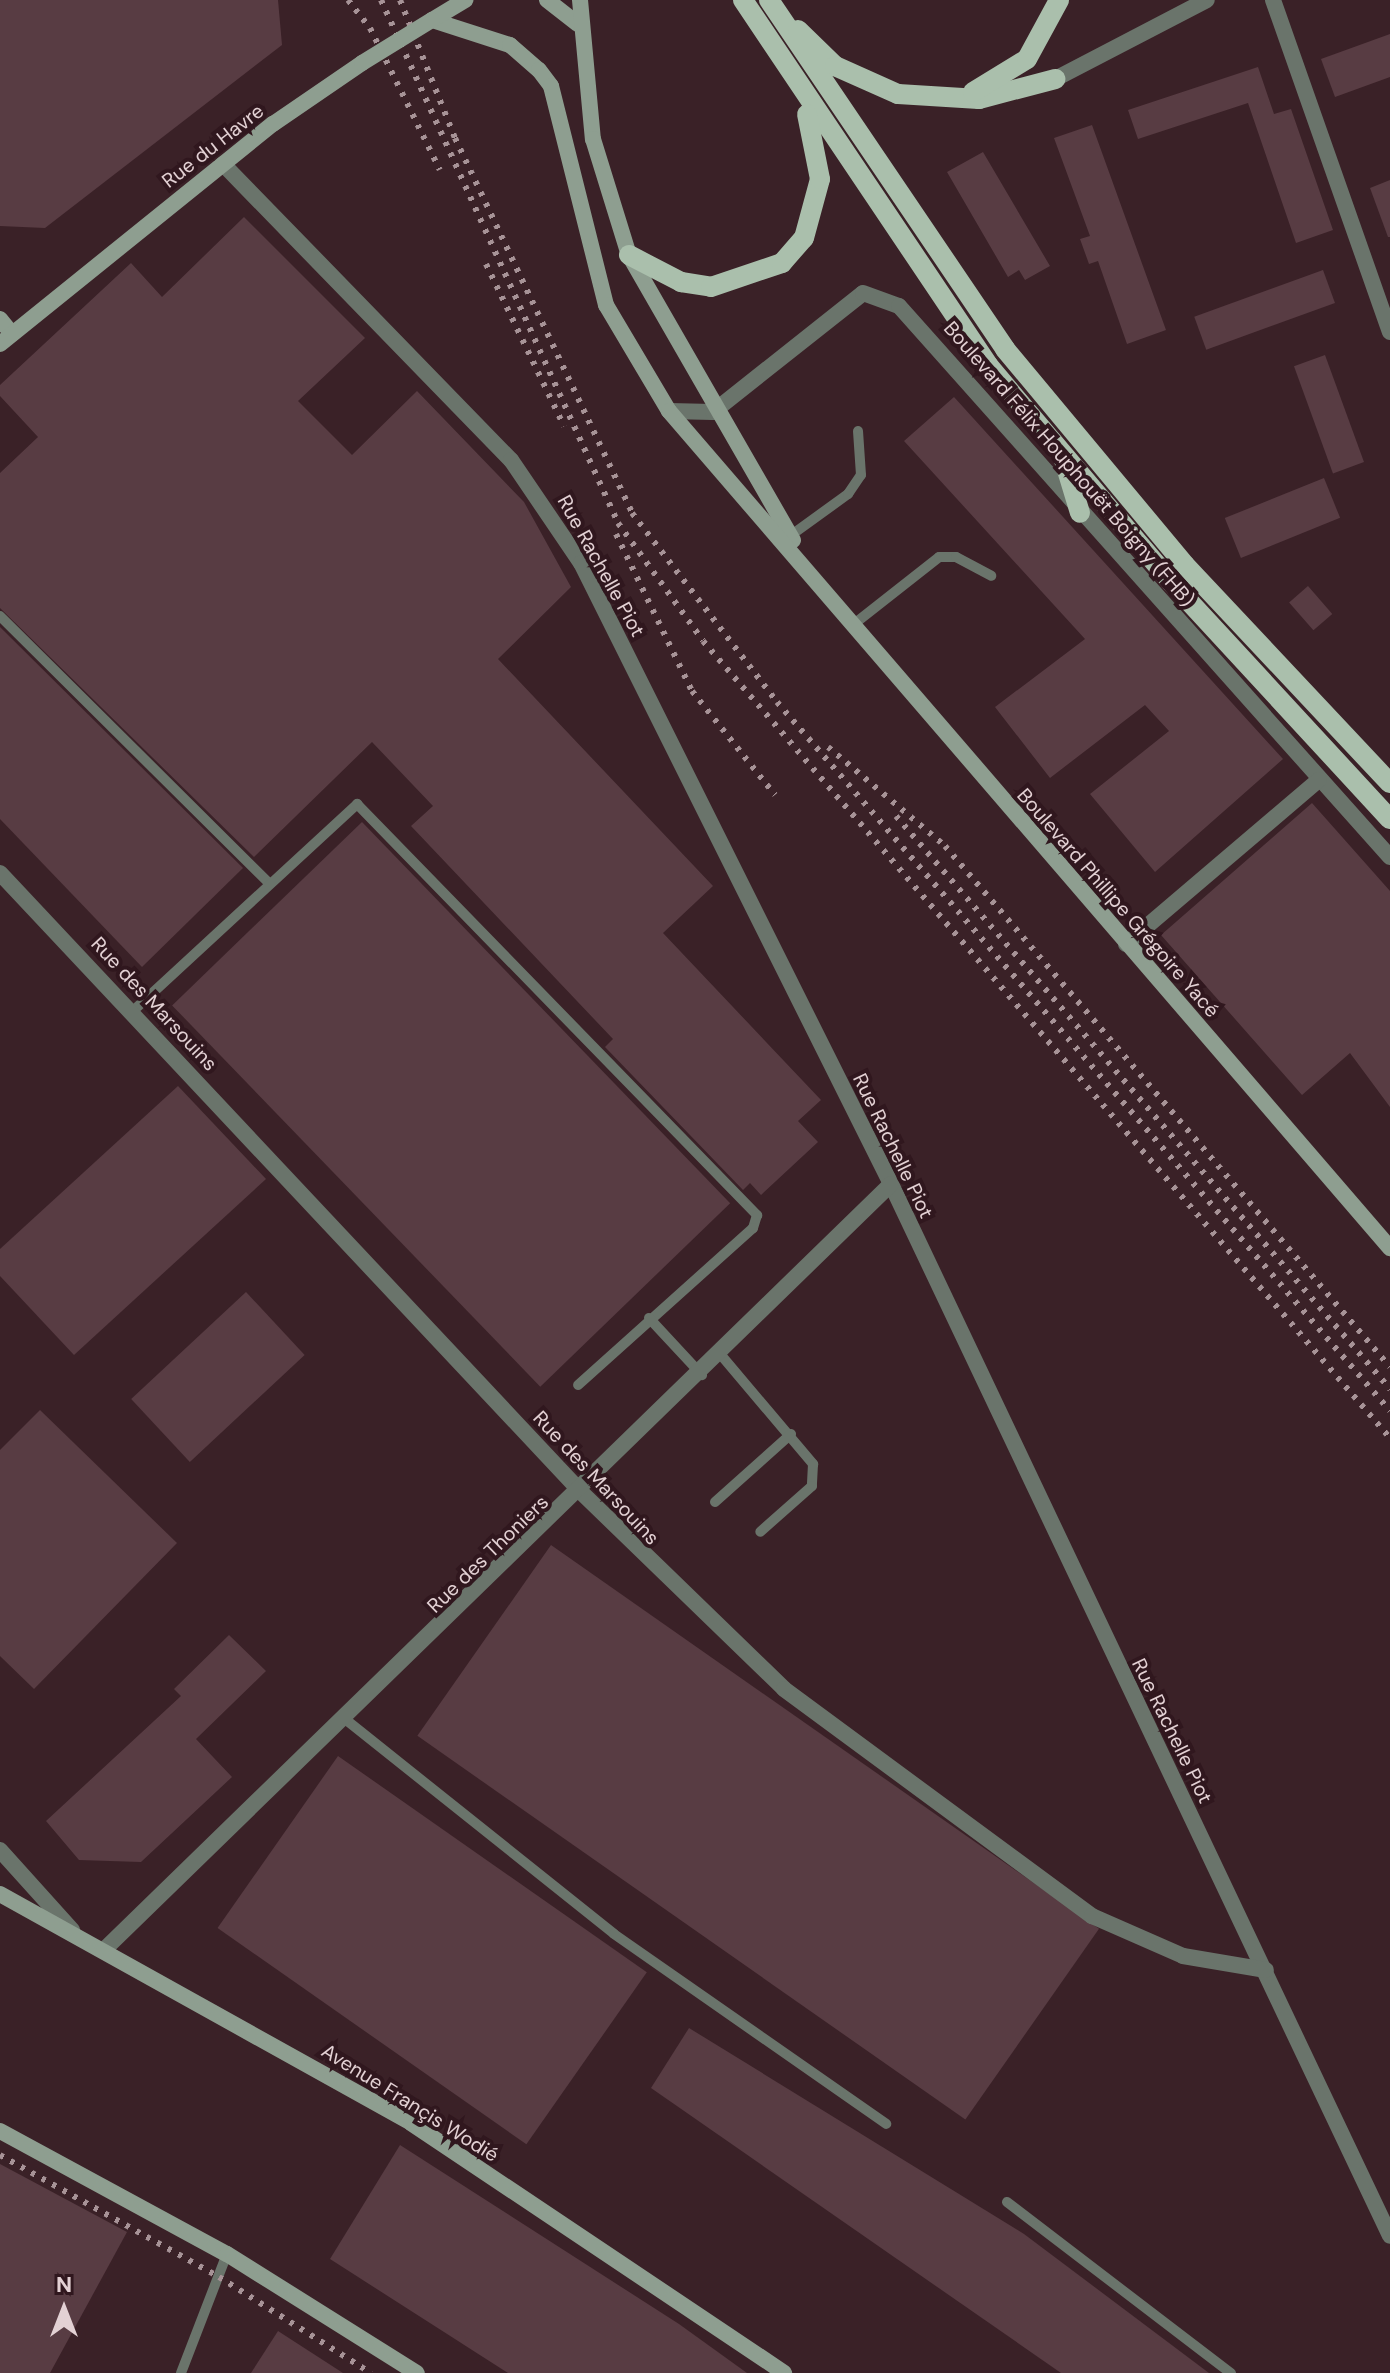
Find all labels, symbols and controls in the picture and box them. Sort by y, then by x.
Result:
street label: Rue du Havre [157,99,269,193]
street label: Boulevard Félix Houphouët Boigny (FHB) [939,317,1199,611]
street label: Rue Rachelle Piot [552,491,650,641]
street label: Boulevard Phillipe Grégoire Yacé [1012,783,1224,1023]
street label: Rue des Marsouins [86,932,222,1076]
street label: Rue Rachelle Piot [848,1070,938,1222]
street label: Rue des Marsouins [528,1406,664,1550]
street label: Rue des Thoniers [422,1490,554,1618]
street label: Rue Rachelle Piot [1127,1655,1217,1807]
street label: Avenue Françis Wodié [317,2039,503,2167]
north arrow [24,2269,104,2349]
text: N [56,2270,72,2299]

